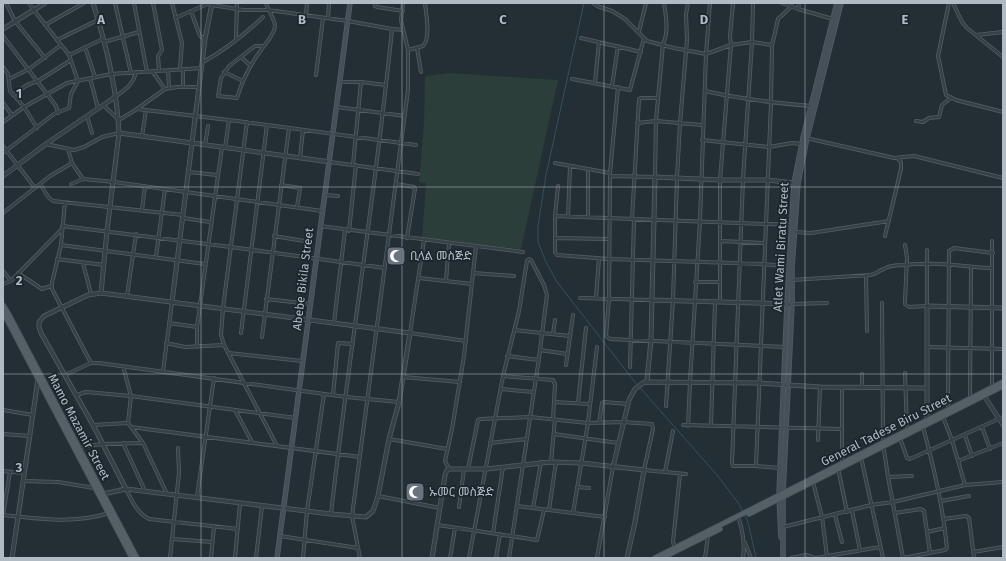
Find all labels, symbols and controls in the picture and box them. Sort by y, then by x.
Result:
text: A [96,12,105,27]
text: B [298,12,306,27]
text: C [499,12,507,27]
text: D [700,12,709,27]
text: E [902,12,909,27]
text: 1 [16,86,22,101]
street label: Atlet Wami Biratu Street [771,181,791,312]
street label: Abebe Bikila Street [290,226,316,331]
mosque icon: ቢላል መስጅድ [385,245,407,267]
place label: ቢላል መስጅድ [410,249,472,263]
text: 2 [16,273,23,288]
street label: Mamo Mazamir Street [45,372,113,483]
street label: General Tadese Biru Street [819,391,954,469]
text: 3 [15,460,23,475]
mosque icon: ኡመር መስጅድ [404,481,426,503]
place label: ኡመር መስጅድ [429,485,494,499]

